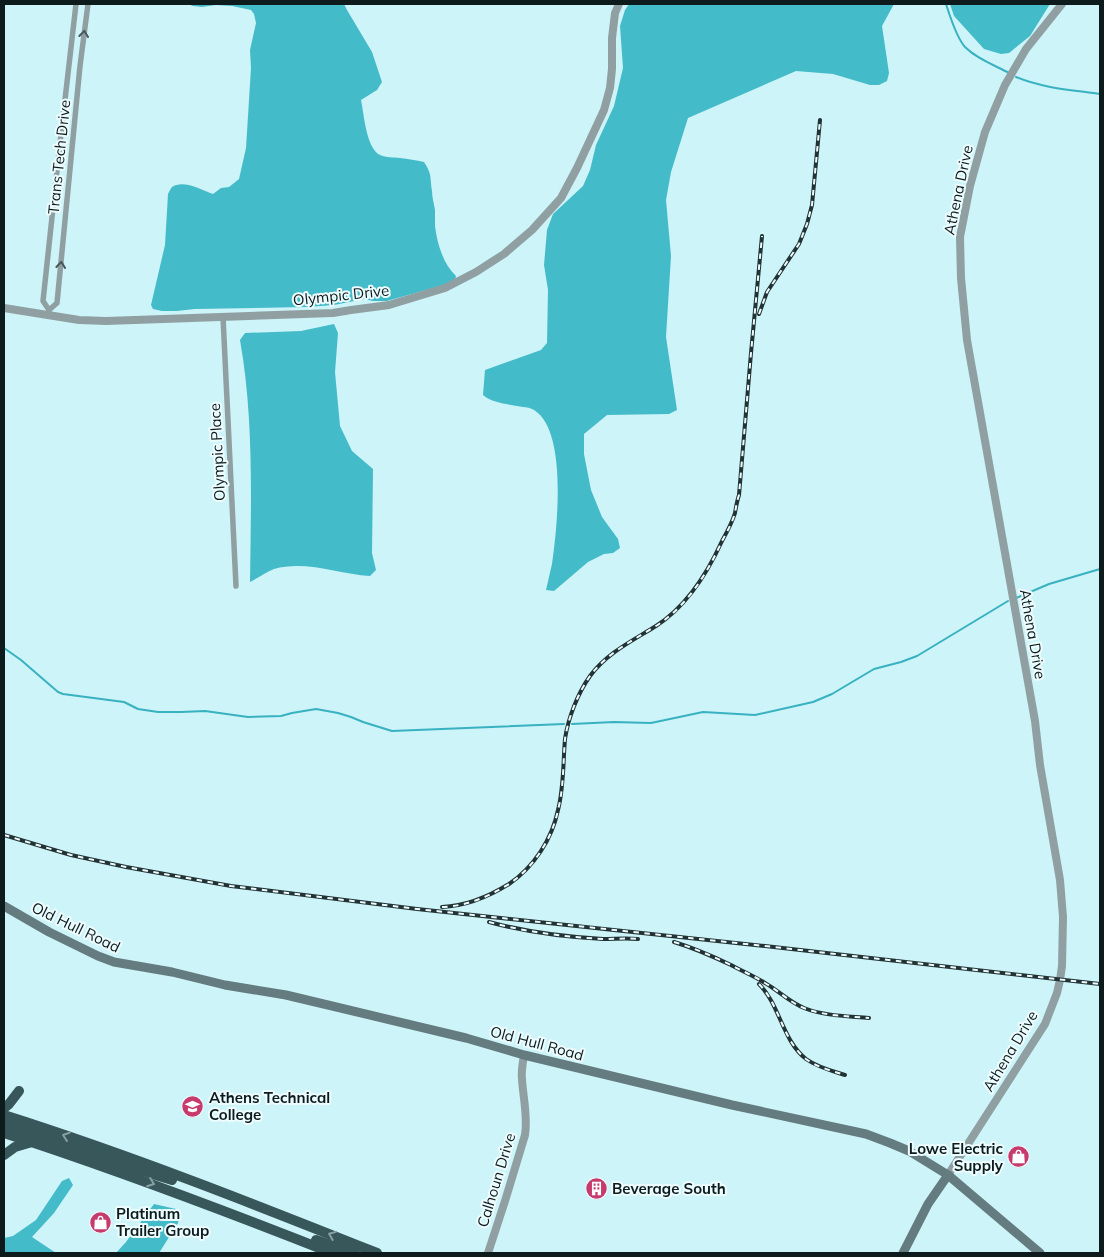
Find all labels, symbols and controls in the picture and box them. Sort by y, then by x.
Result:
one-way arrow [78,29,89,37]
street label: Trans Tech Drive [44,99,74,215]
street label: Athena Drive [939,144,977,236]
one-way arrow [55,261,66,269]
street label: Olympic Drive [292,281,390,309]
street label: Olympic Place [205,403,229,501]
street label: Athena Drive [1016,588,1050,680]
street label: Old Hull Road [29,897,123,957]
street label: Athena Drive [978,1007,1042,1095]
street label: Old Hull Road [488,1021,586,1065]
place label: Athens Technical College [209,1088,330,1124]
school or university icon: Athens Technical College [181,1094,205,1118]
street label: Calhoun Drive [473,1131,519,1229]
one-way arrow [62,1132,70,1142]
place label: Lowe Electric Supply [909,1139,1004,1175]
shop icon: Lowe Electric Supply [1007,1145,1031,1169]
building icon: Beverage South [584,1176,608,1200]
one-way arrow [147,1177,155,1187]
place label: Beverage South [612,1179,726,1198]
place label: Platinum Trailer Group [116,1204,209,1240]
shop icon: Platinum Trailer Group [88,1210,112,1234]
one-way arrow [328,1231,336,1241]

